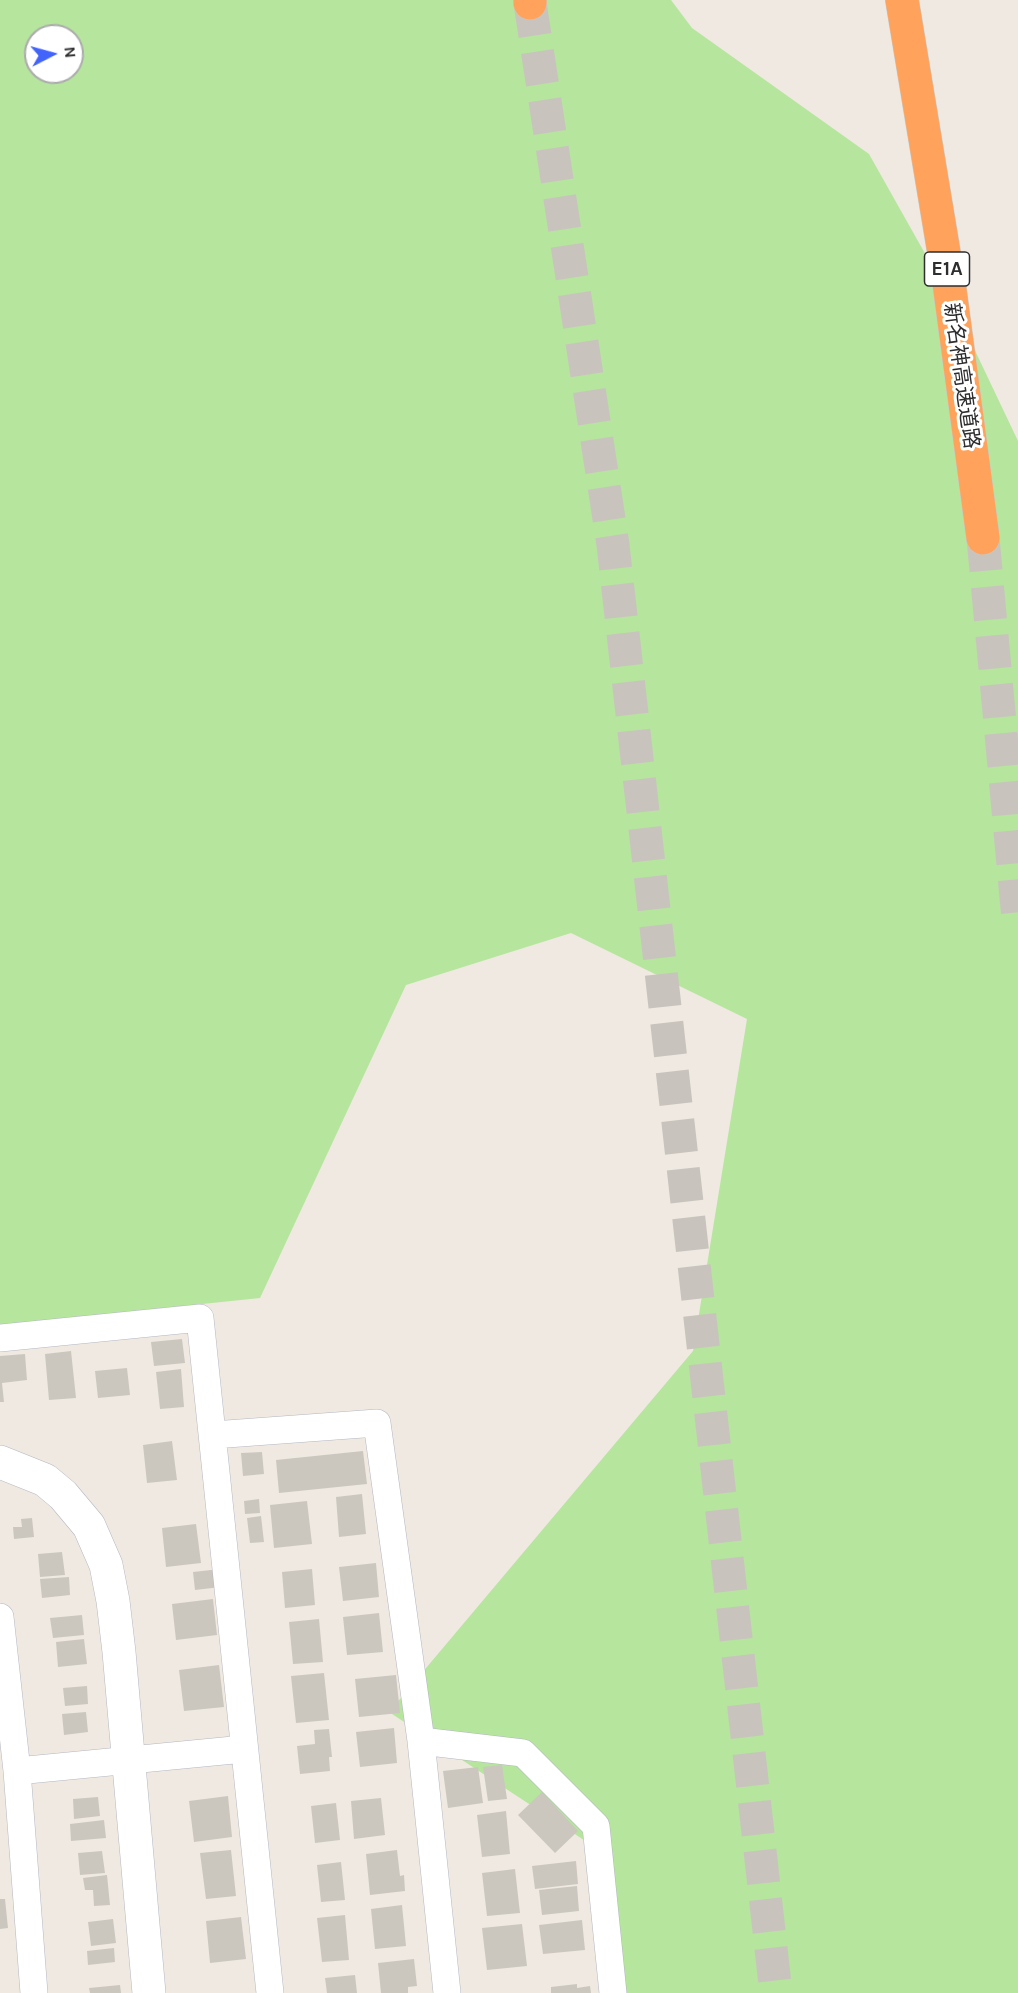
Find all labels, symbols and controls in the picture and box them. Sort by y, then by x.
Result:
north arrow [24,24,84,84]
text: N [60,46,80,59]
road number: E1A [924,252,970,286]
street label: 新名神高速道路 [938,301,984,451]

